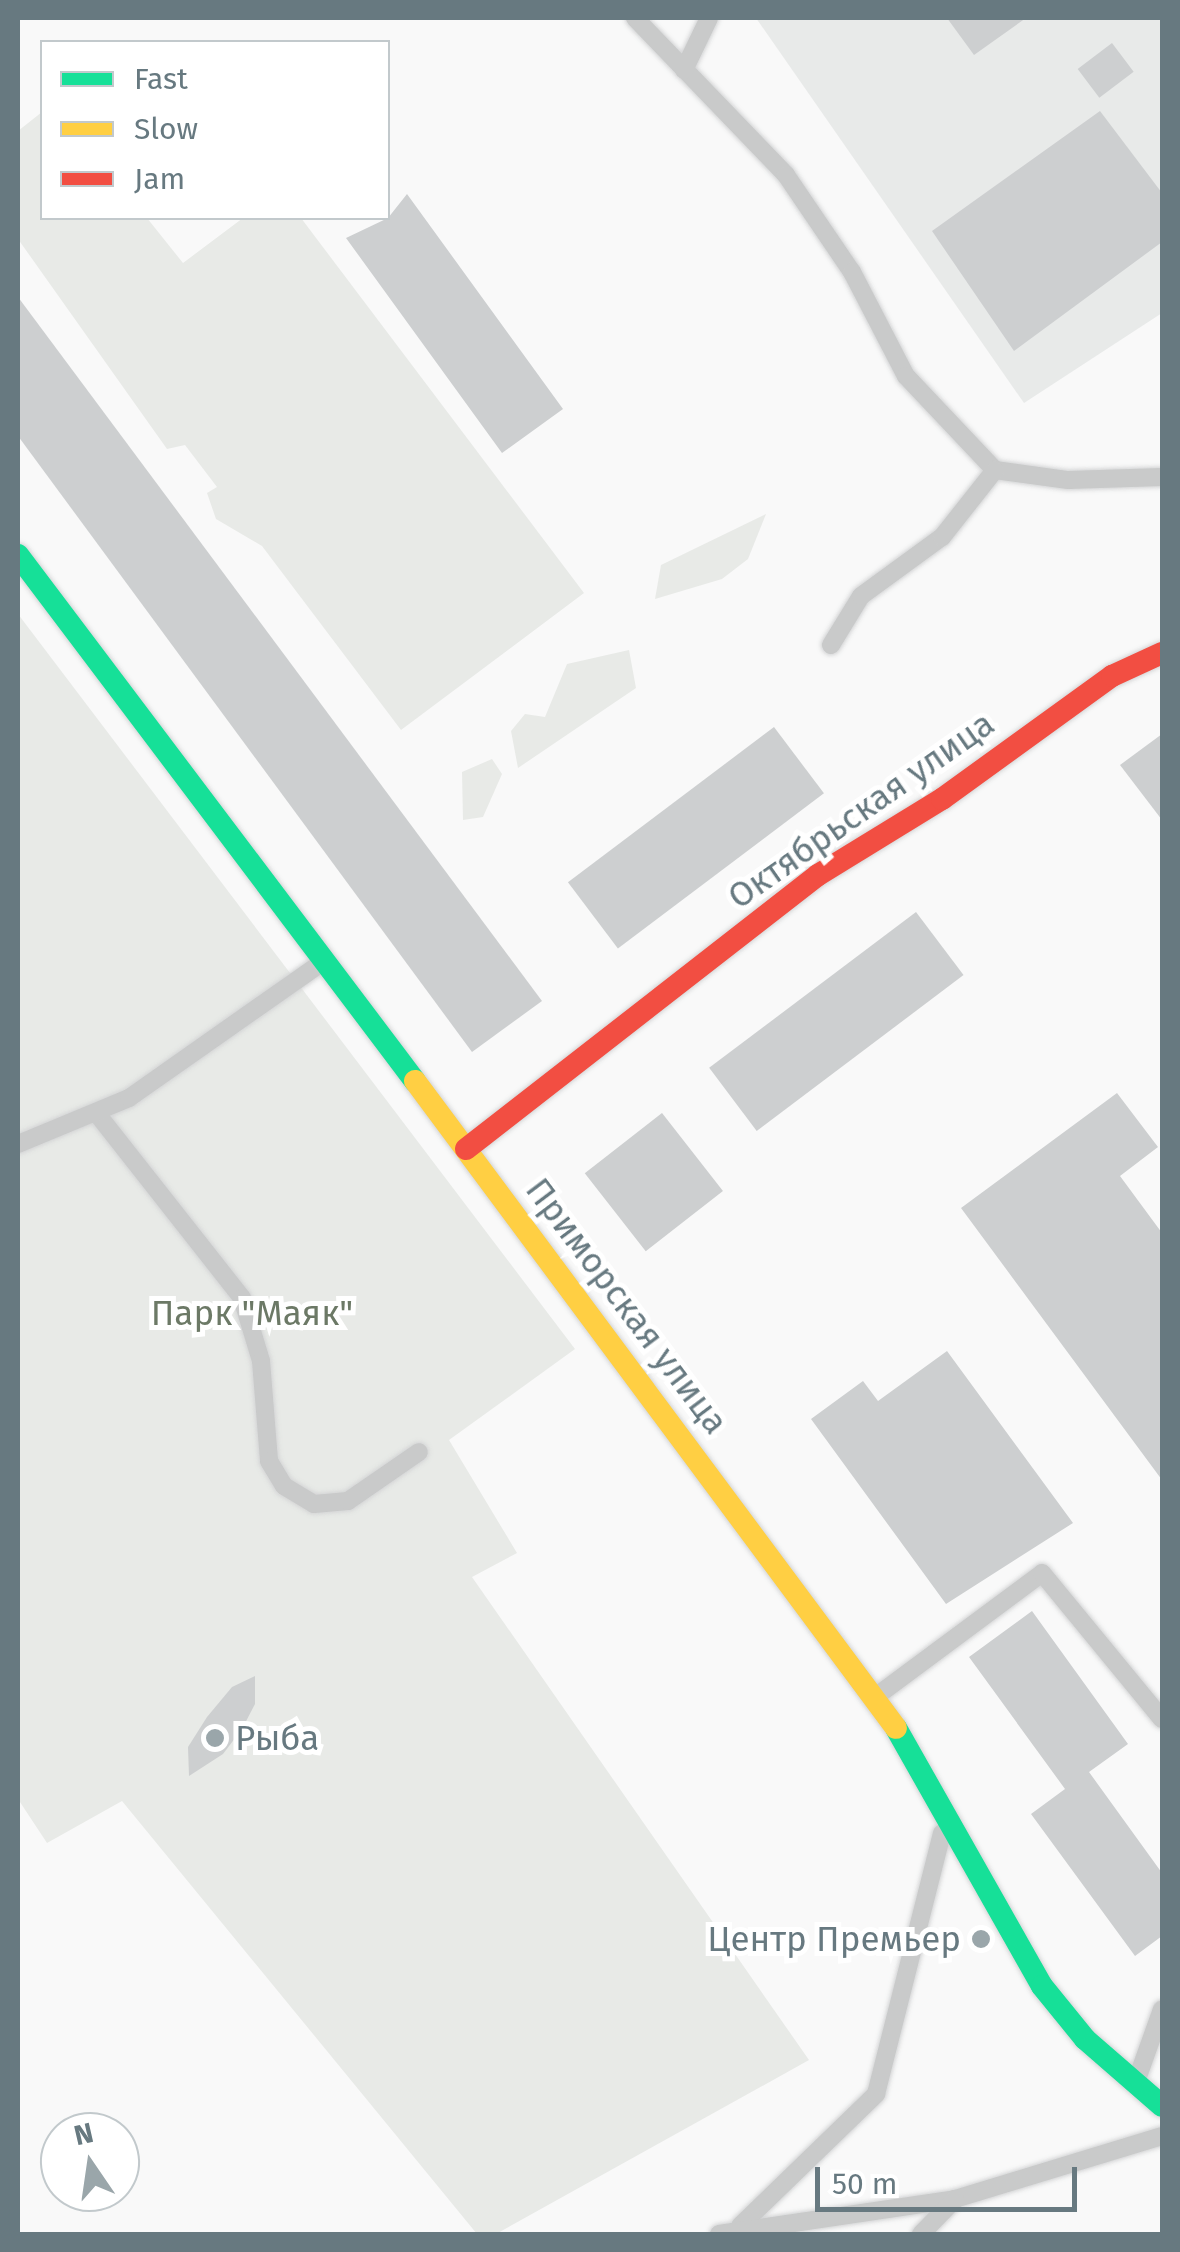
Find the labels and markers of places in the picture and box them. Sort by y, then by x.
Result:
place label: Рыба [235,1717,319,1759]
marker: Рыба [204,1727,226,1749]
place label: Центр Премьер [707,1918,961,1960]
marker: Центр Премьер [970,1928,992,1950]

